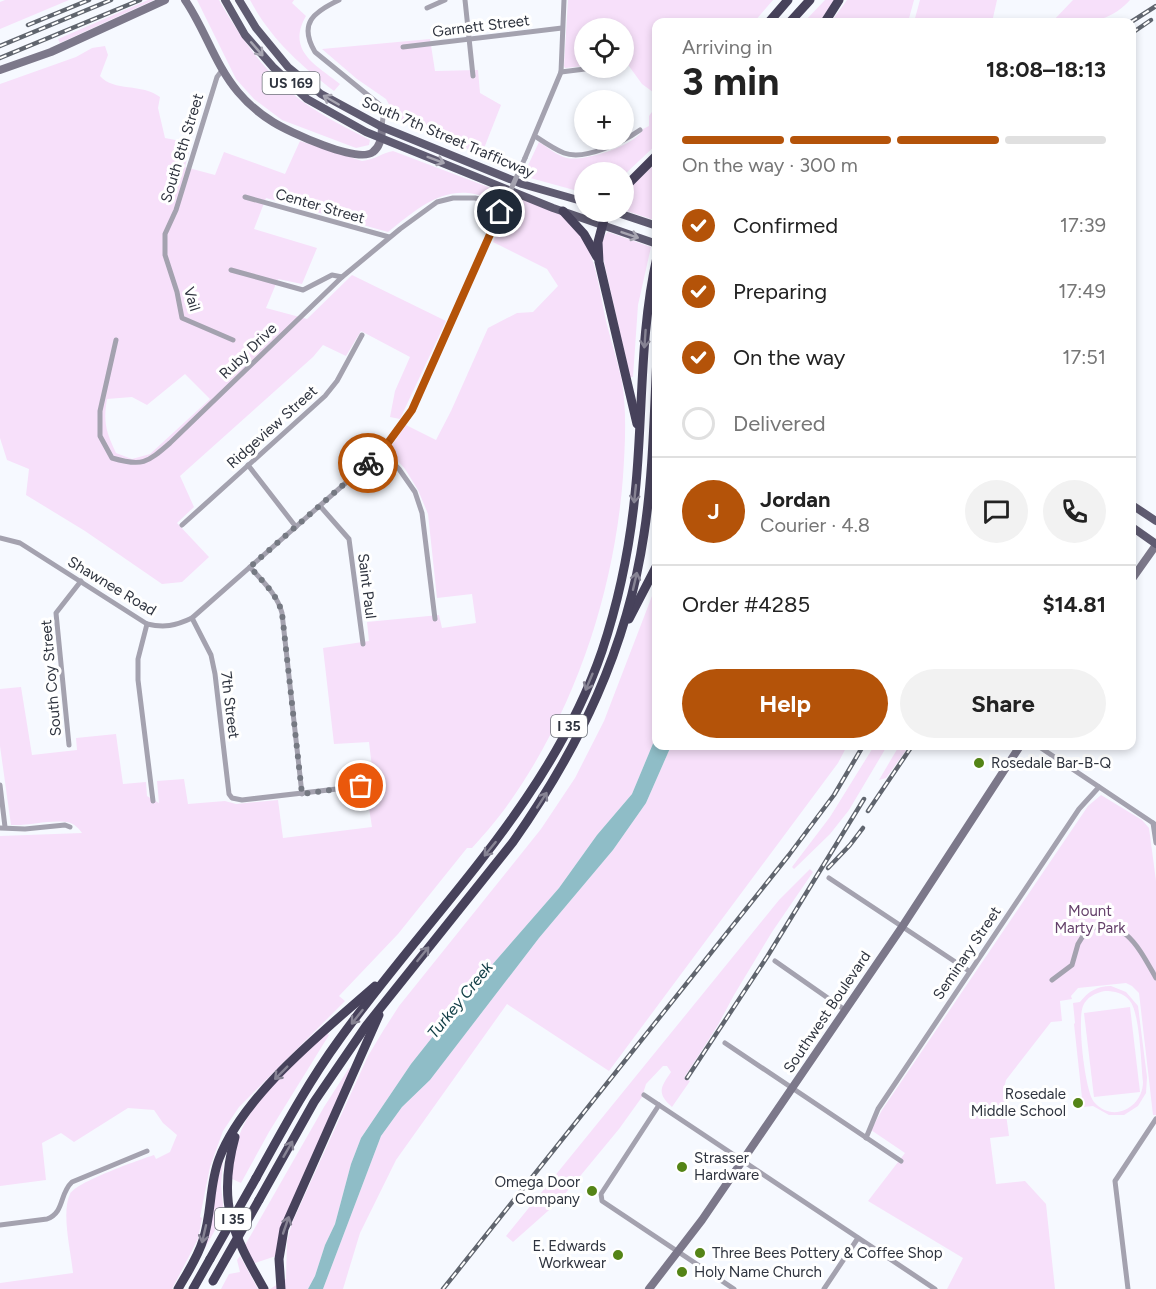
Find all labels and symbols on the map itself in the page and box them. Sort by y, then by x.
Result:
street label: Garnett Street [431,11,531,41]
one-way arrow [250,41,264,56]
road number: US 169 [262,72,320,94]
street label: South 8th Street [157,91,207,205]
one-way arrow [323,93,340,105]
street label: South 7th Street Trafficway [359,93,537,182]
one-way arrow [426,156,445,167]
street label: Center Street [273,185,367,227]
pin [474,186,525,237]
one-way arrow [620,230,639,241]
street label: Vail [180,285,204,313]
street label: Ruby Drive [216,319,280,383]
one-way arrow [639,329,650,348]
street label: Ridgeview Street [223,382,321,472]
courier [338,433,398,493]
one-way arrow [629,483,640,503]
street label: Saint Paul [354,552,380,620]
street label: Shawnee Road [65,553,159,619]
one-way arrow [630,571,642,590]
street label: South Coy Street [37,619,65,737]
street label: 7th Street [217,670,243,740]
one-way arrow [583,673,594,691]
road number: I 35 [551,715,587,737]
place label: Rosedale Bar-B-Q [991,754,1111,772]
marker: Rosedale Bar-B-Q [972,756,986,770]
pin [335,760,386,811]
one-way arrow [536,791,549,808]
one-way arrow [483,841,496,857]
park label: Mount Marty Park [1054,902,1126,937]
street label: Seminary Street [929,903,1005,1003]
one-way arrow [416,947,430,962]
street label: Southwest Boulevard [780,948,874,1076]
water label: Turkey Creek [423,957,498,1042]
one-way arrow [350,1009,363,1025]
one-way arrow [274,1065,289,1080]
place label: Rosedale Middle School [971,1085,1066,1120]
marker: Rosedale Middle School [1071,1096,1085,1110]
one-way arrow [283,1140,294,1158]
place label: Strasser Hardware [694,1149,759,1184]
marker: Strasser Hardware [675,1160,689,1174]
place label: Omega Door Company [494,1173,580,1208]
marker: Omega Door Company [585,1184,599,1198]
road number: I 35 [215,1208,251,1230]
one-way arrow [282,1216,293,1235]
one-way arrow [198,1224,210,1243]
place label: E. Edwards Workwear [533,1237,606,1272]
place label: Three Bees Pottery & Coffee Shop [712,1244,943,1262]
marker: Three Bees Pottery & Coffee Shop [693,1246,707,1260]
marker: E. Edwards Workwear [611,1248,625,1262]
place label: Holy Name Church [694,1263,822,1281]
marker: Holy Name Church [675,1265,689,1279]

